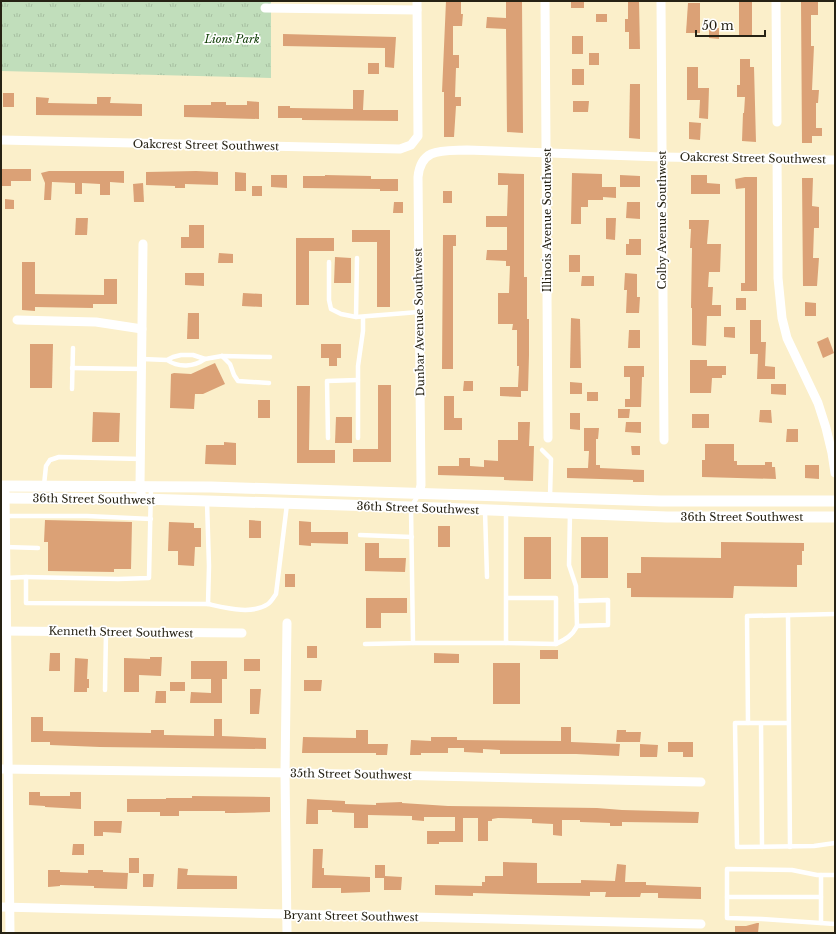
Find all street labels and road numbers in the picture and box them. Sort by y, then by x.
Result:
street label: Oakcrest Street Southwest [133,137,280,153]
street label: Illinois Avenue Southwest [540,147,554,292]
street label: Colby Avenue Southwest [655,150,669,289]
street label: Oakcrest Street Southwest [680,150,827,166]
street label: Dunbar Avenue Southwest [411,247,427,396]
street label: 36th Street Southwest [32,491,156,507]
street label: 36th Street Southwest [356,499,480,517]
street label: 36th Street Southwest [681,510,804,524]
street label: Kenneth Street Southwest [48,624,194,640]
street label: 35th Street Southwest [290,766,413,782]
street label: Bryant Street Southwest [283,908,420,924]

